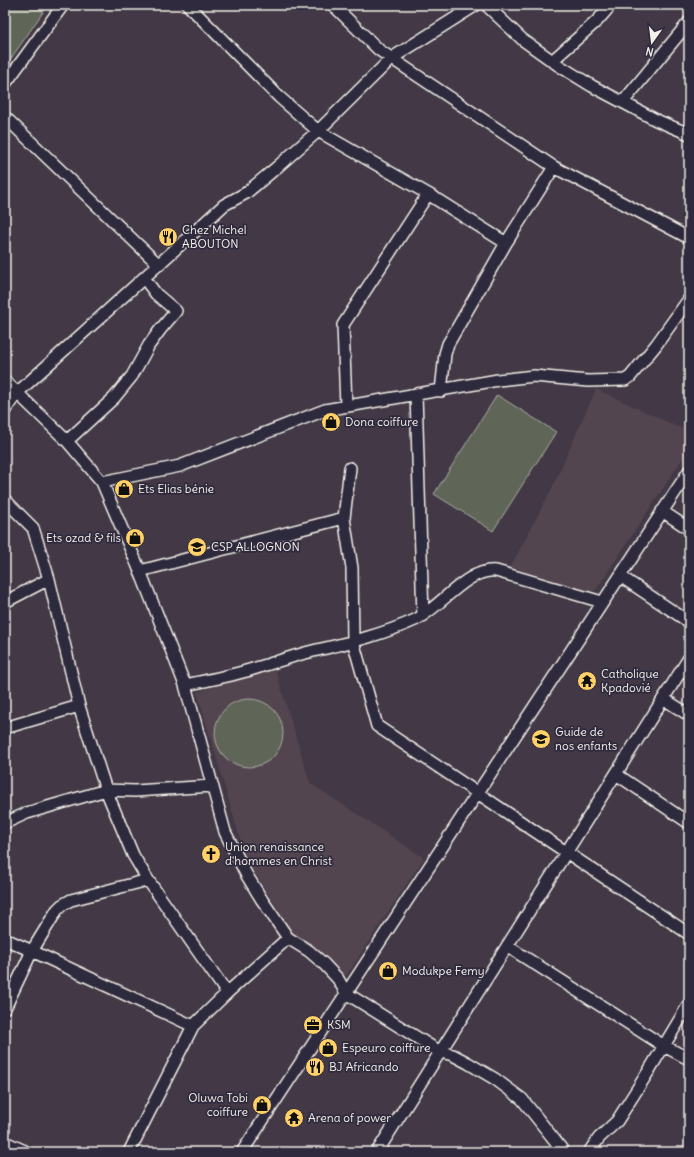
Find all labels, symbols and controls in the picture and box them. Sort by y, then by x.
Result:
north arrow [632,22,672,62]
text: N [644,44,655,59]
place label: Chez Michel ABOUTON [182,222,246,251]
restaurant icon: Chez Michel ABOUTON [157,226,179,248]
shop icon: Dona coiffure [320,411,342,433]
place label: Dona coiffure [345,414,418,429]
shop icon: Ets Elias bénie [113,478,135,500]
place label: Ets Elias bénie [138,481,214,496]
shop icon: Ets ozad & fils [124,527,146,549]
place label: Ets ozad & fils [46,530,121,545]
school or university icon: CSP ALLOGNON [186,536,208,558]
place label: CSP ALLOGNON [211,539,300,554]
place label: Catholique Kpadovié [601,666,659,695]
temple icon: Catholique Kpadovié [576,670,598,692]
place label: Guide de nos enfants [555,724,617,753]
school or university icon: Guide de nos enfants [530,728,552,750]
place label: Union renaissance d'hommes en Christ [225,839,332,868]
church icon: Union renaissance d'hommes en Christ [200,843,222,865]
shop icon: Modukpe Femy [377,960,399,982]
place label: Modukpe Femy [402,963,485,978]
office icon: KSM [302,1014,324,1036]
place label: KSM [327,1017,351,1032]
shop icon: Espeuro coiffure [317,1037,339,1059]
place label: Espeuro coiffure [342,1040,431,1055]
restaurant icon: BJ Africando [304,1056,326,1078]
place label: BJ Africando [329,1059,399,1074]
place label: Oluwa Tobi coiffure [188,1090,248,1119]
shop icon: Oluwa Tobi coiffure [251,1094,273,1116]
temple icon: Arena of power [283,1107,305,1129]
place label: Arena of power [308,1110,391,1125]

